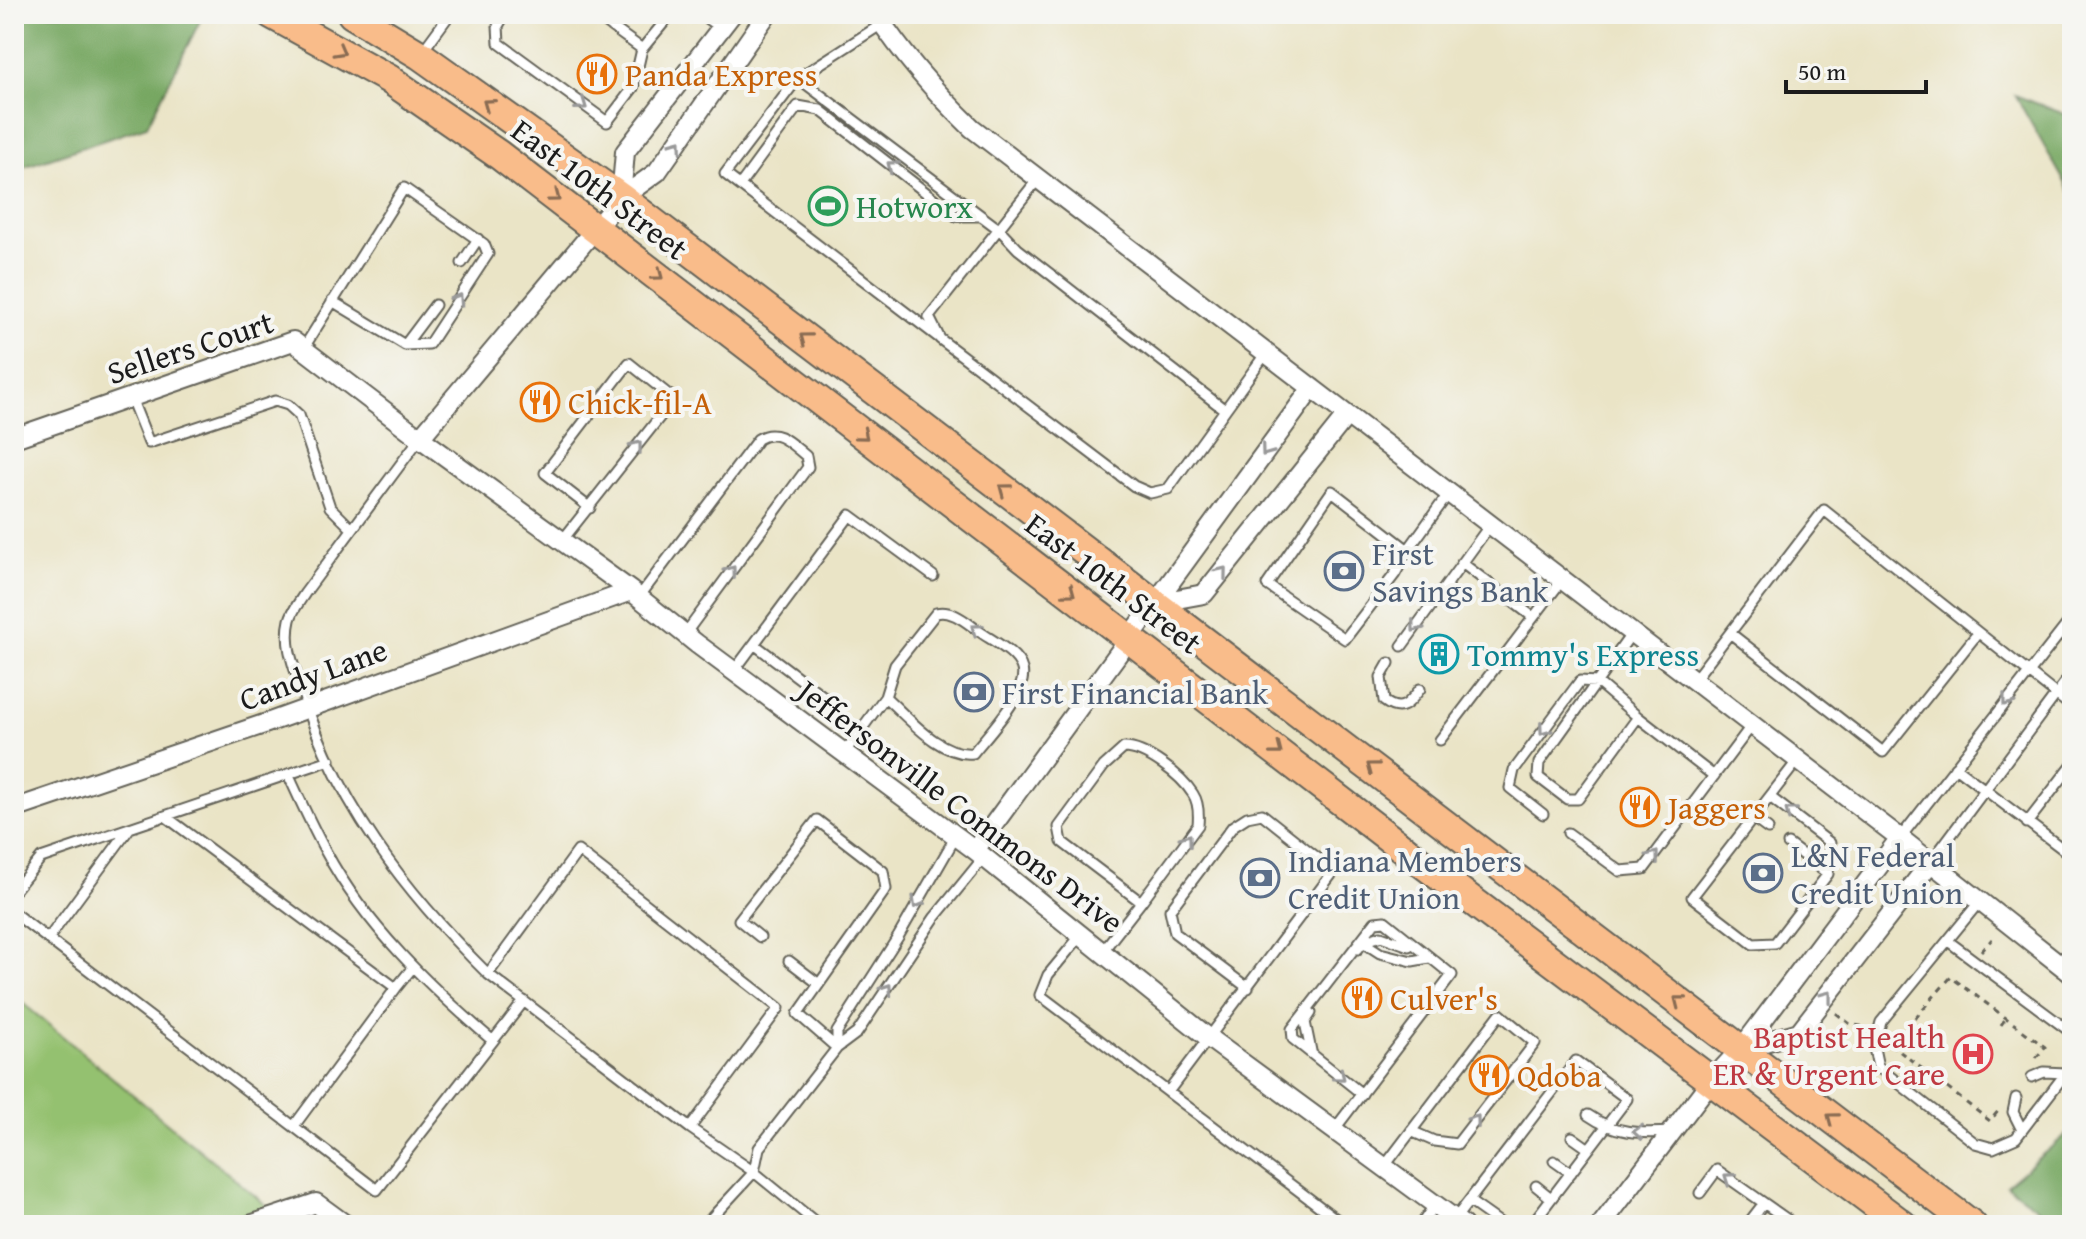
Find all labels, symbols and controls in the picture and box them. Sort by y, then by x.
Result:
one-way arrow [331,42,346,57]
scale bar [1786,44,1926,94]
place label: Panda Express [625,51,817,98]
restaurant icon: Panda Express [576,53,618,95]
text: 50 m [1798,54,1846,89]
one-way arrow [573,95,588,110]
one-way arrow [483,100,497,114]
street label: East 10th Street [502,107,698,271]
one-way arrow [667,139,682,153]
one-way arrow [886,162,901,176]
place label: Hotworx [856,183,974,230]
sports icon: Hotworx [807,185,849,227]
one-way arrow [546,187,561,201]
one-way arrow [649,266,664,280]
one-way arrow [449,293,464,307]
street label: Sellers Court [101,298,279,396]
one-way arrow [800,333,814,347]
place label: Chick-fil-A [568,379,713,426]
restaurant icon: Chick-fil-A [519,381,561,423]
one-way arrow [854,425,869,440]
one-way arrow [628,440,642,455]
one-way arrow [1261,443,1276,457]
one-way arrow [998,484,1012,498]
street label: East 10th Street [1016,501,1212,665]
place label: First Savings Bank [1372,530,1549,614]
bank icon: First Savings Bank [1323,550,1365,592]
one-way arrow [722,566,736,580]
one-way arrow [1212,567,1227,581]
one-way arrow [1061,583,1076,597]
one-way arrow [1411,619,1425,633]
one-way arrow [971,624,985,639]
street label: Candy Lane [232,626,394,722]
place label: Tommy's Express [1467,631,1699,678]
building icon: Tommy's Express [1418,633,1460,675]
street label: Jeffersonville Commons Drive [785,665,1134,944]
place label: First Financial Bank [1002,669,1269,716]
bank icon: First Financial Bank [953,671,995,713]
one-way arrow [2002,693,2016,707]
one-way arrow [1539,721,1554,736]
one-way arrow [1268,740,1282,755]
one-way arrow [1367,762,1381,776]
place label: Jaggers [1664,784,1766,831]
restaurant icon: Jaggers [1619,786,1661,828]
one-way arrow [1784,808,1799,822]
place label: L&N Federal Credit Union [1791,832,1963,916]
one-way arrow [1178,833,1192,848]
place label: Indiana Members Credit Union [1288,837,1522,921]
one-way arrow [1644,850,1659,865]
bank icon: L&N Federal Credit Union [1742,852,1784,894]
bank icon: Indiana Members Credit Union [1239,857,1281,899]
one-way arrow [911,894,927,909]
place label: Culver's [1390,975,1498,1022]
restaurant icon: Culver's [1341,977,1383,1019]
one-way arrow [877,983,892,997]
one-way arrow [1817,990,1831,1005]
one-way arrow [1674,997,1688,1011]
place label: Baptist Health ER & Urgent Care [1713,1013,1945,1097]
hospital icon: Baptist Health ER & Urgent Care [1952,1033,1994,1075]
place label: Qdoba [1517,1052,1602,1099]
restaurant icon: Qdoba [1468,1054,1510,1096]
one-way arrow [1331,1066,1345,1081]
one-way arrow [1466,1114,1480,1129]
one-way arrow [1826,1114,1841,1128]
one-way arrow [1632,1124,1645,1141]
one-way arrow [1723,1173,1737,1188]

